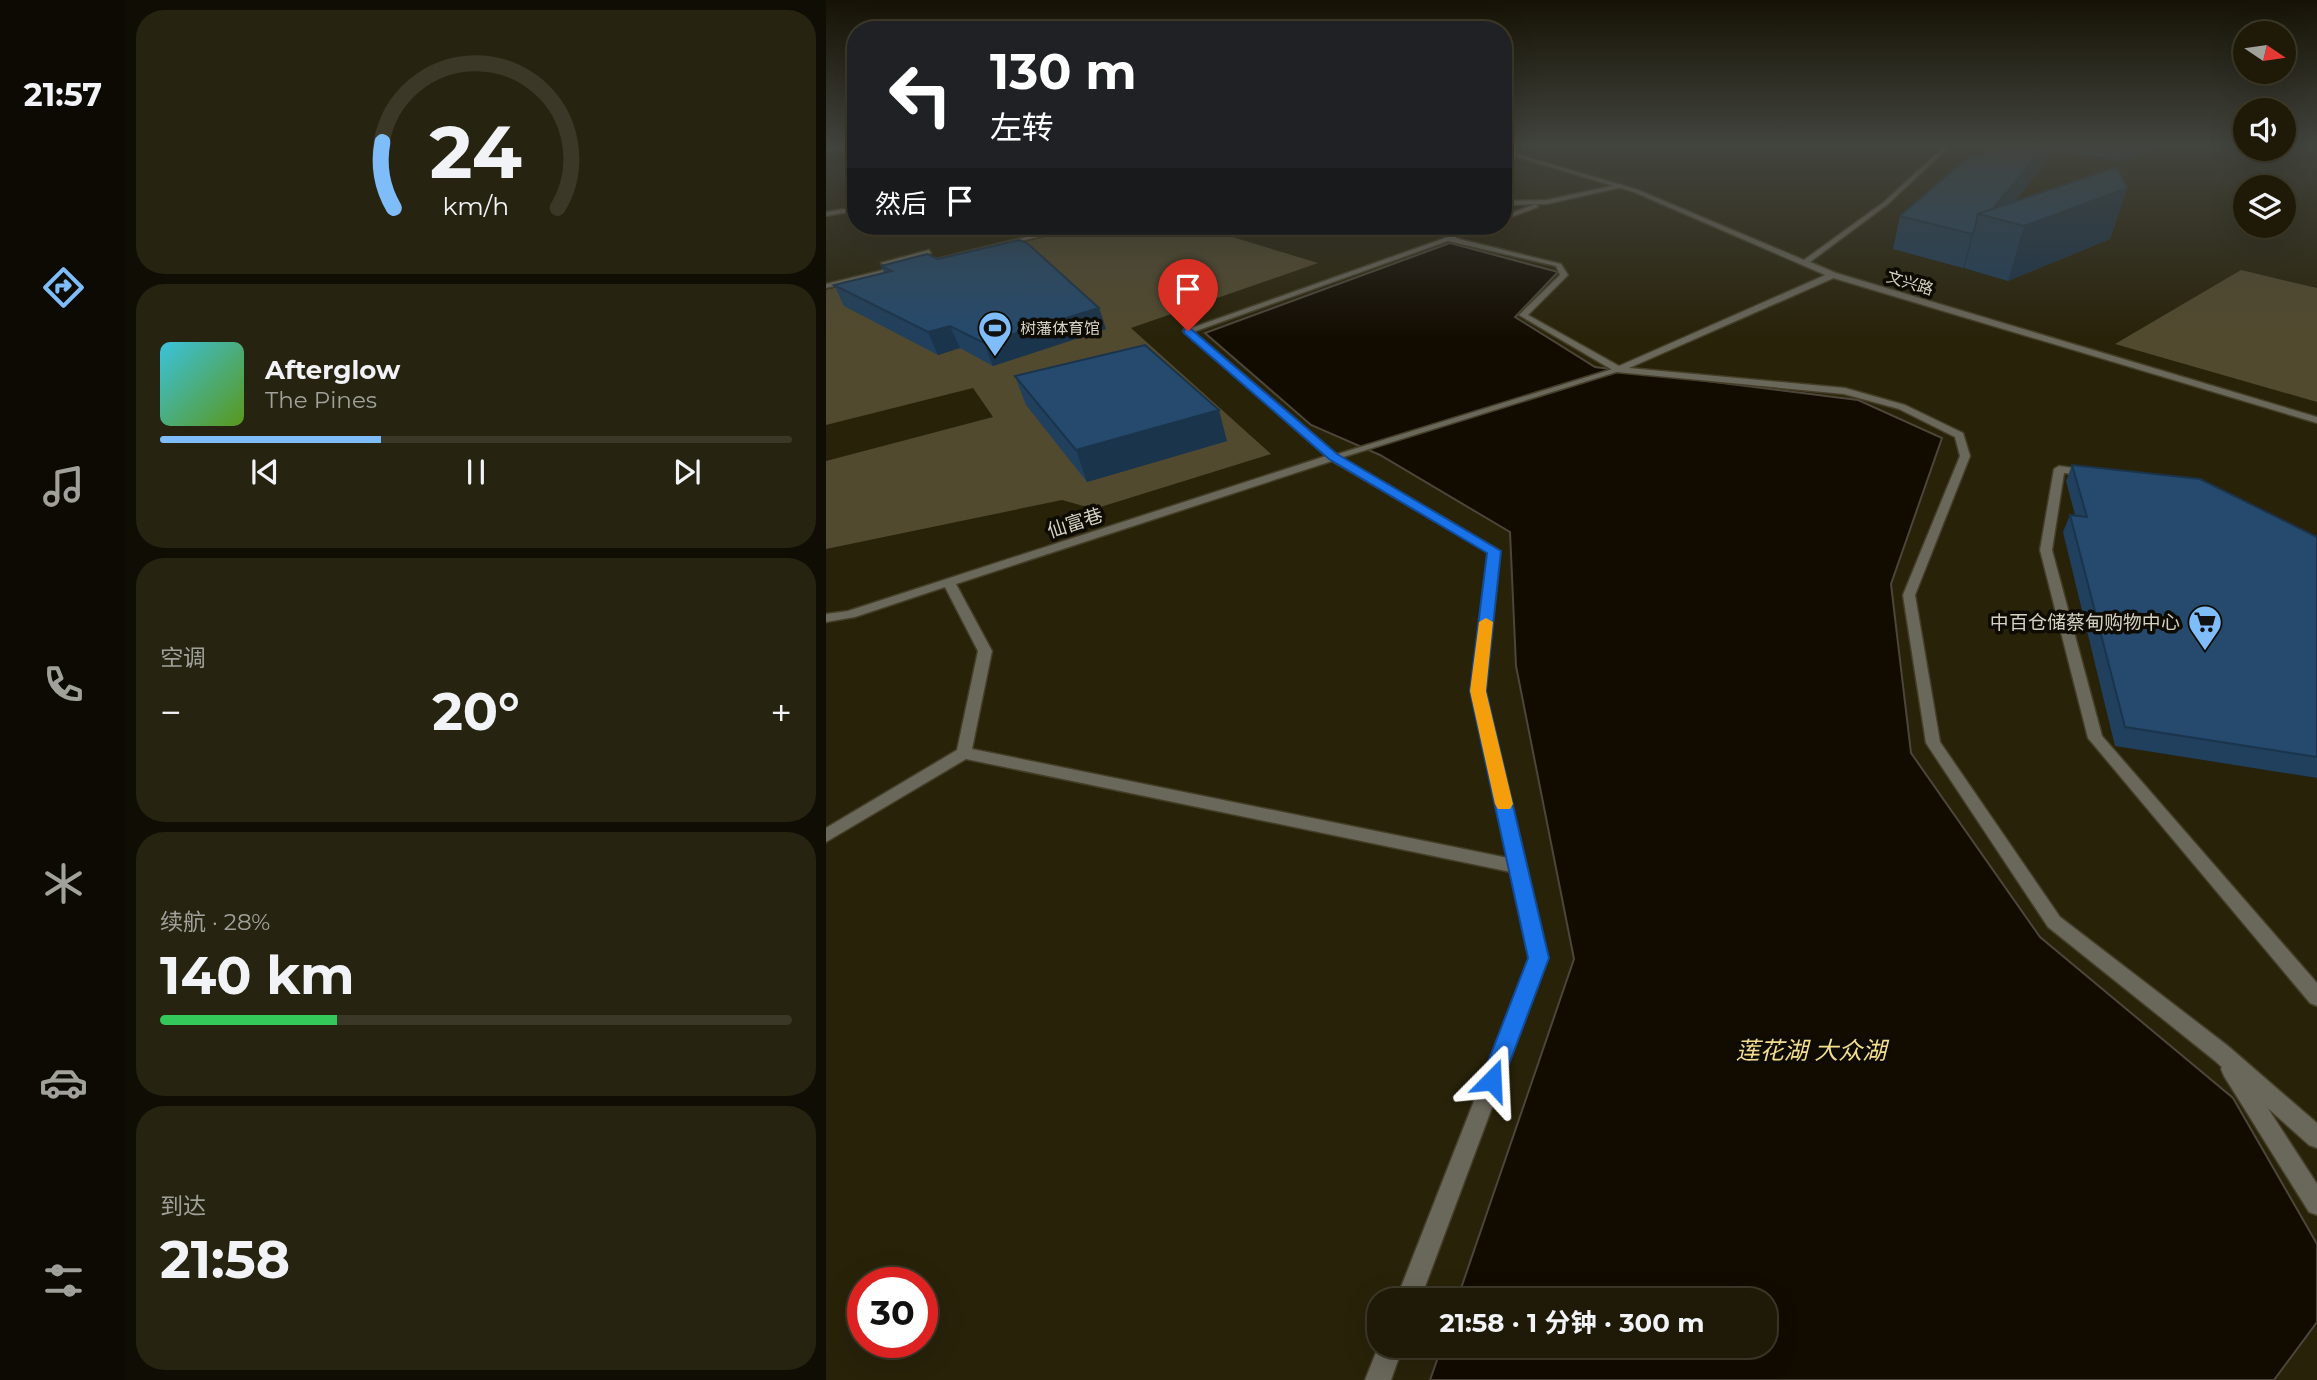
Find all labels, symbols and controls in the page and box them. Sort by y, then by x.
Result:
north arrow [2233,21,2296,84]
map controls [2233,21,2296,238]
text: 130 m [990,42,1137,101]
icon: left [875,49,966,140]
text: 21:57 [24,75,102,114]
button: sound [2233,98,2296,161]
text: 24 [430,108,522,196]
text: 左转 [990,108,1054,147]
button: layers [2233,175,2296,238]
icon: arrive [941,182,979,220]
text: 然后 [875,188,927,220]
text: km/h [443,191,509,221]
pin [1158,259,1218,331]
icon: directions [39,263,88,312]
street label: 文兴路 [1884,267,1936,299]
icon: arrive [1169,270,1207,308]
sports icon: 树藩体育馆 [976,309,1014,358]
place label: 树藩体育馆 [1020,319,1100,338]
text: Afterglow [265,354,400,386]
text: The Pines [265,386,377,414]
icon: previous [246,453,284,491]
icon: pause [457,453,495,491]
icon: next [668,453,706,491]
icon: music [39,462,88,511]
street label: 仙富巷 [1044,503,1106,543]
supermarket icon: 中百仓储蔡甸购物中心 [2186,603,2224,652]
place label: 中百仓储蔡甸购物中心 [1990,611,2180,634]
text: 空调 [160,644,206,672]
icon: phone [39,660,88,709]
text: 20° [432,680,520,743]
text: − [160,689,182,736]
text: + [770,689,792,736]
icon: climate [39,859,88,908]
text: 续航 · 28% [160,908,270,936]
text: 140 km [160,944,355,1007]
water label: 莲花湖 大众湖 [1736,1036,1890,1065]
position arrow [1455,1043,1529,1117]
icon: car [39,1058,88,1107]
text: 到达 [160,1192,206,1220]
text: 21:58 [160,1228,290,1291]
icon: filters [39,1256,88,1305]
speed limit sign: 30 [847,1267,938,1358]
text: 21:58 · 1 分钟 · 300 m [1440,1307,1705,1339]

